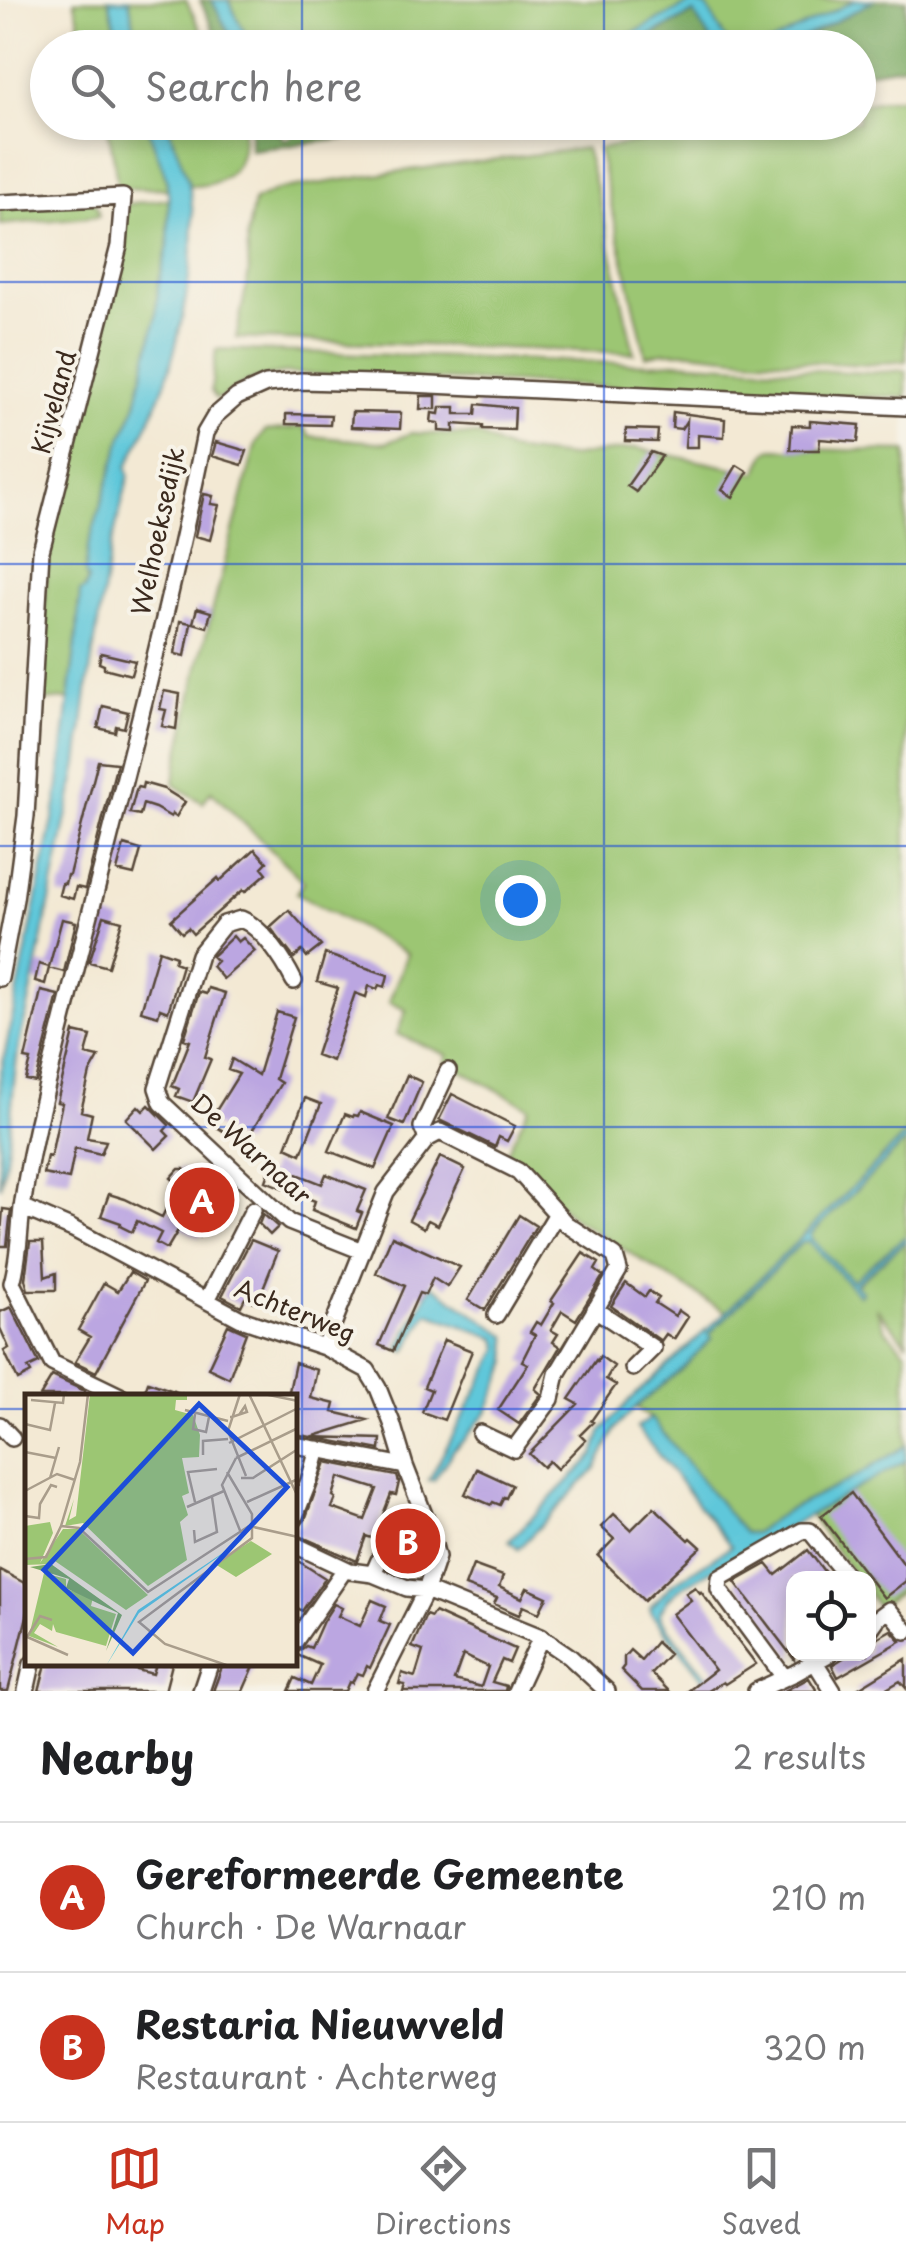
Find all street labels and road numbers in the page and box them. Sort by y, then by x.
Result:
street label: Kijveland [21,346,85,458]
street label: Welhoeksedijk [121,443,193,619]
street label: De Warnaar [183,1084,321,1213]
street label: Achterweg [229,1269,362,1352]

